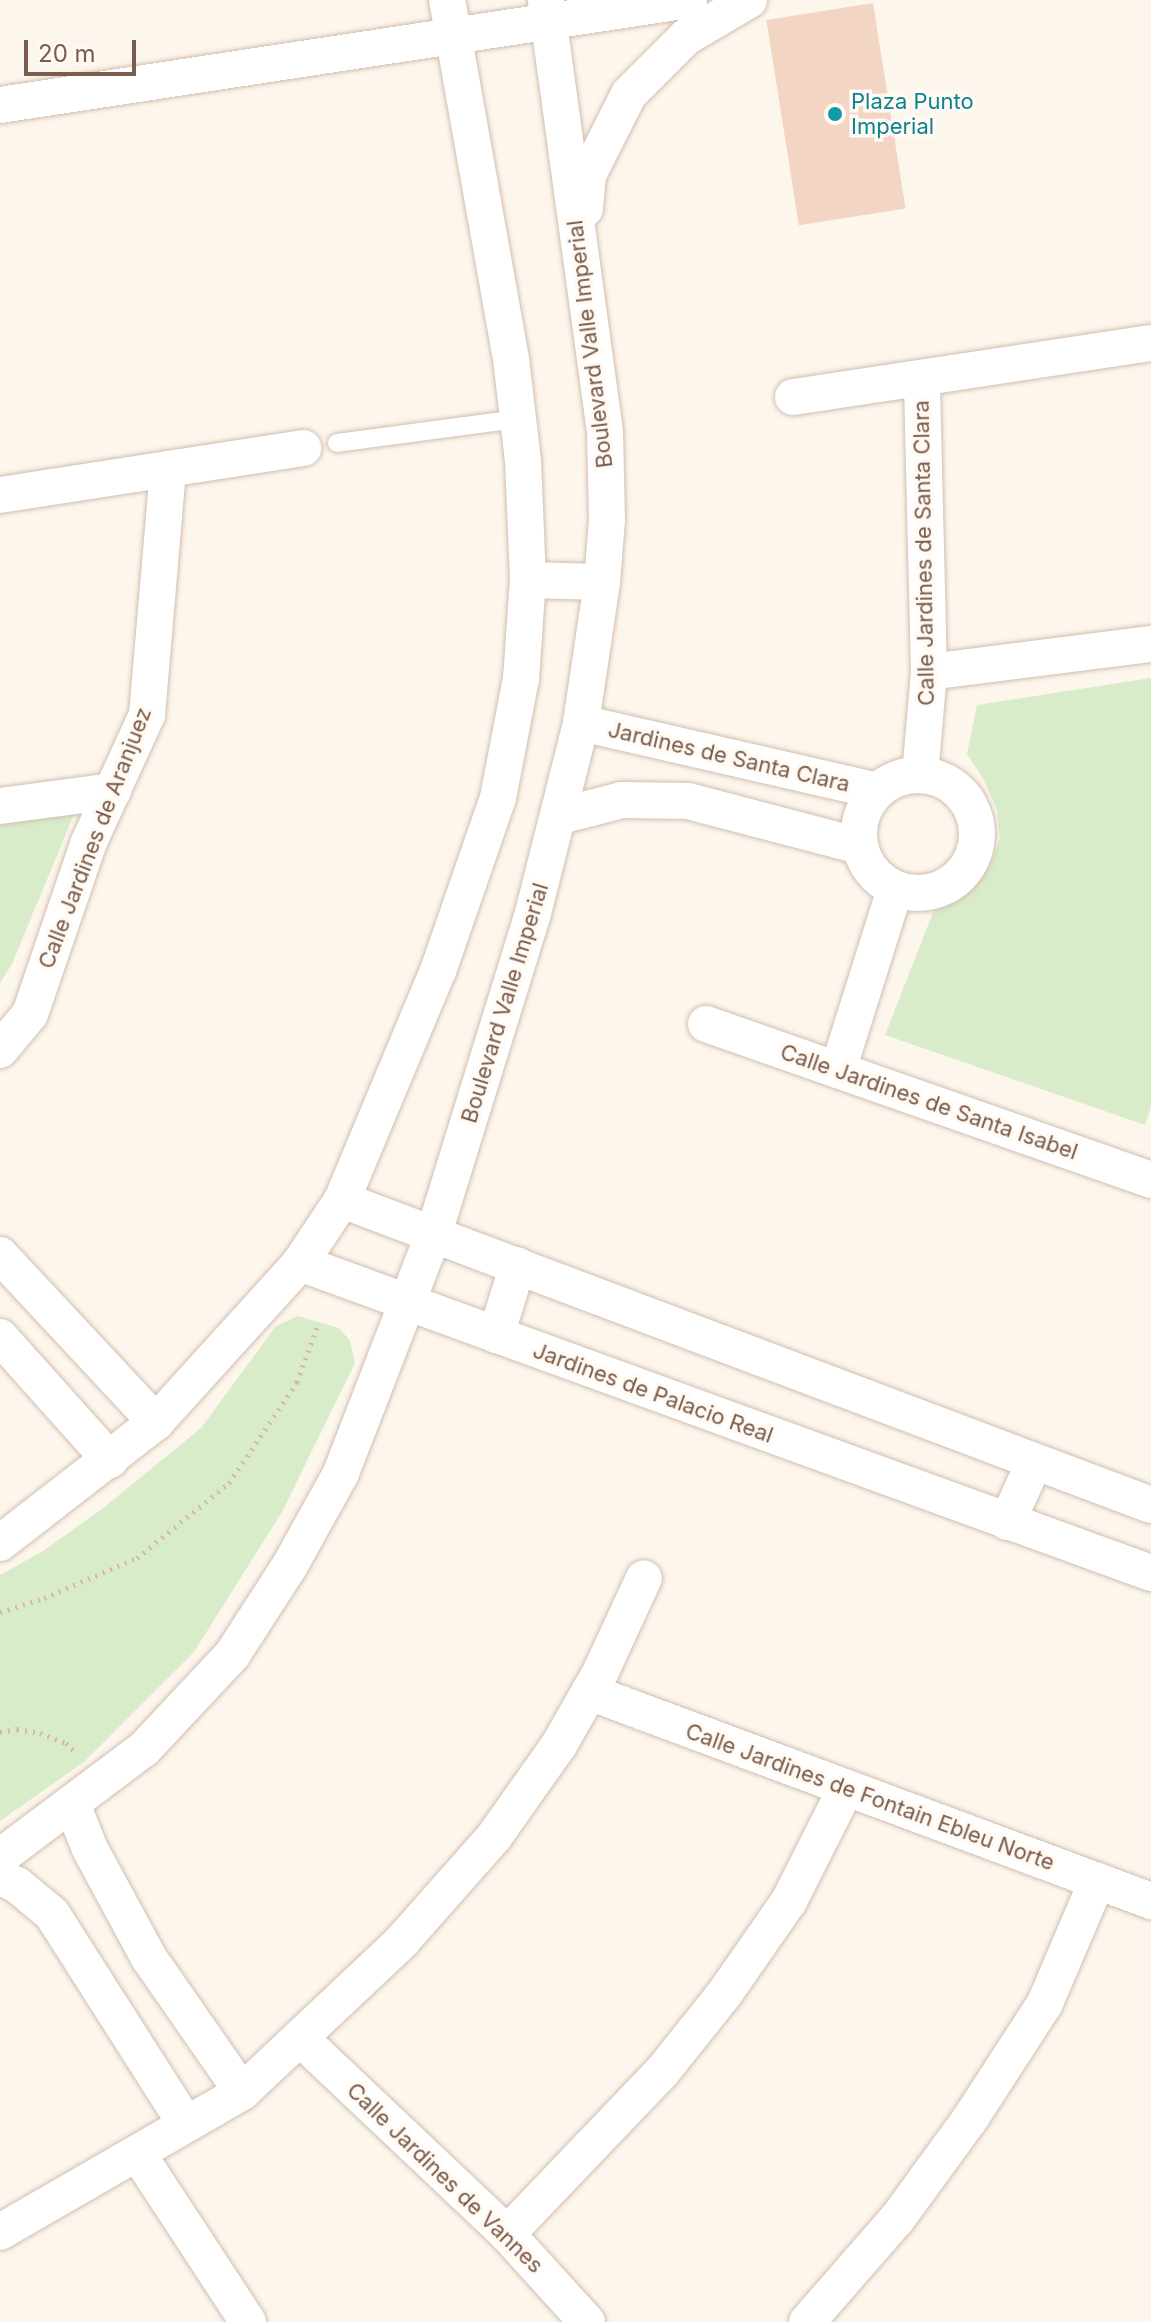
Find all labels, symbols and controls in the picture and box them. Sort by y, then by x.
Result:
scale bar [28,24,140,74]
text: 20 m [38,39,96,68]
place label: Plaza Punto Imperial [851,88,974,140]
marker: Plaza Punto Imperial [826,105,844,123]
street label: Boulevard Valle Imperial [562,218,618,470]
street label: Calle Jardines de Santa Clara [908,400,940,706]
street label: Calle Jardines de Aranjuez [33,704,157,972]
street label: Jardines de Santa Clara [605,716,853,798]
street label: Boulevard Valle Imperial [456,880,554,1126]
street label: Calle Jardines de Santa Isabel [777,1039,1081,1165]
street label: Jardines de Palacio Real [529,1337,777,1449]
street label: Calle Jardines de Fontain Ebleu Norte [682,1718,1058,1876]
street label: Calle Jardines de Vannes [341,2077,549,2279]

